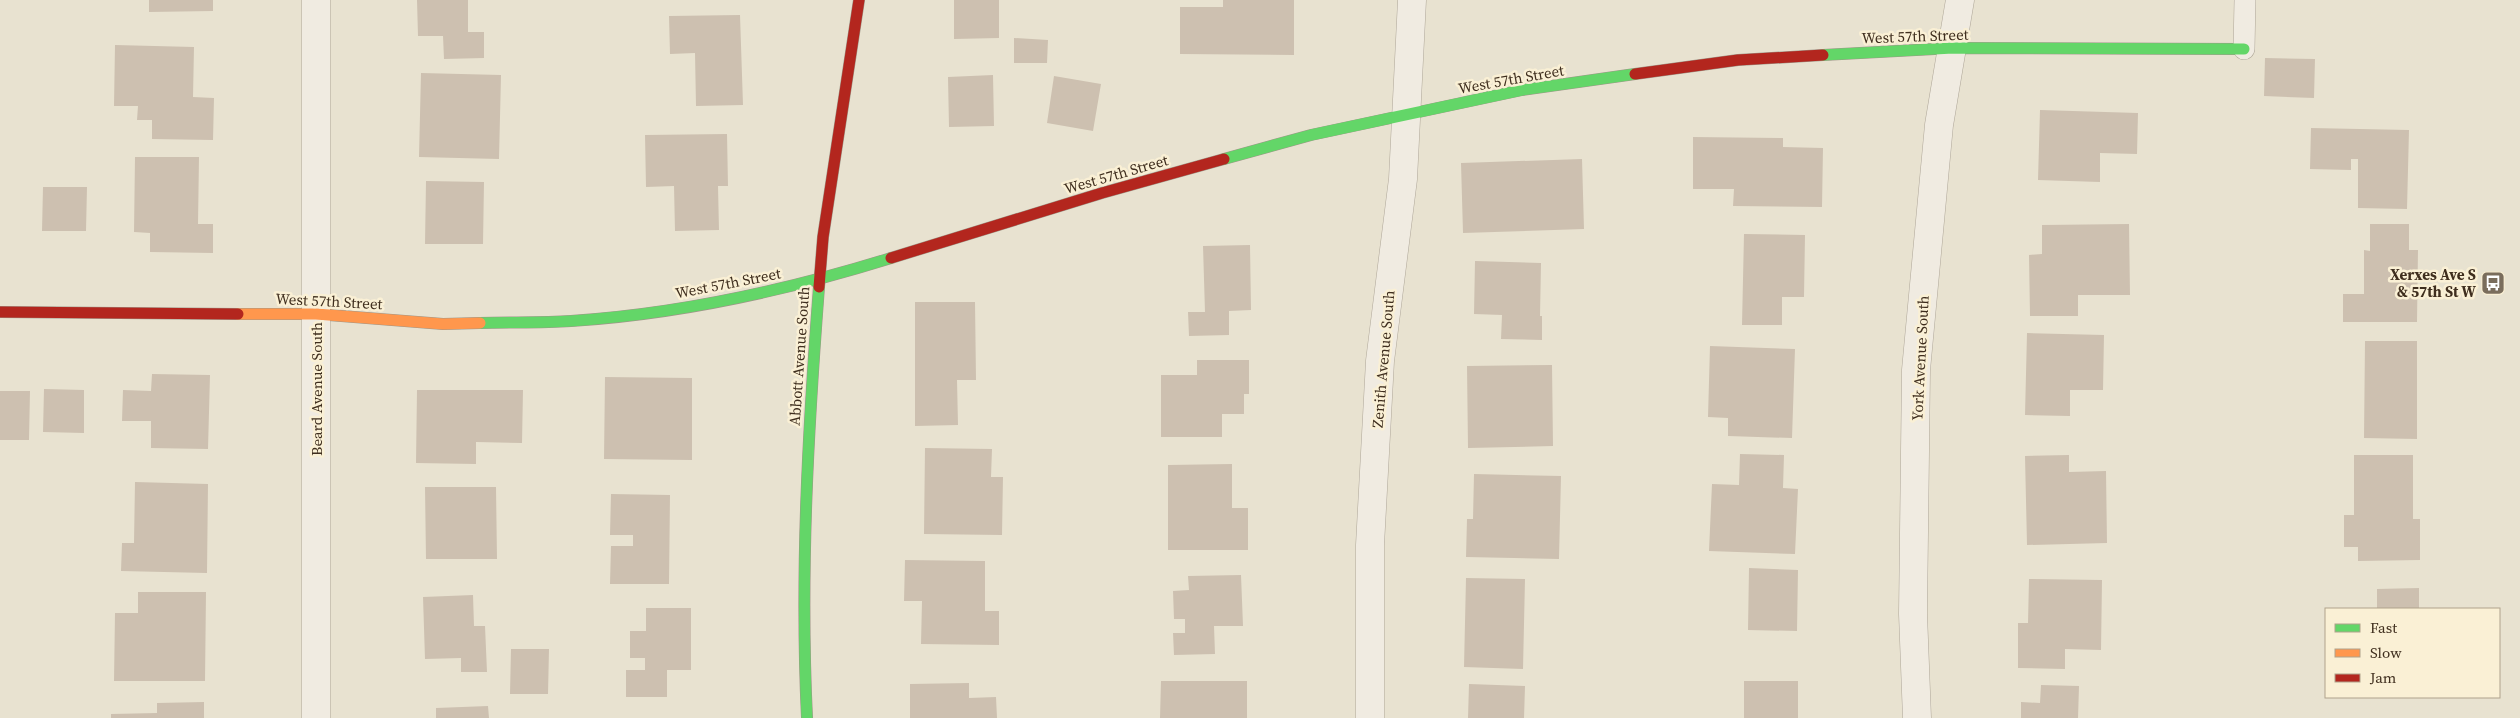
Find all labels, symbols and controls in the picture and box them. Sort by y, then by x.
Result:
street label: West 57th Street [1861,24,1969,48]
street label: West 57th Street [1456,59,1566,99]
street label: West 57th Street [1062,149,1170,199]
street label: West 57th Street [673,262,783,304]
place label: Xerxes Ave S & 57th St W [2390,264,2476,302]
bus stop icon: Xerxes Ave S & 57th St W [2480,270,2506,296]
street label: Abbott Avenue South [784,286,814,426]
street label: West 57th Street [275,288,383,314]
street label: Zenith Avenue South [1367,289,1399,429]
street label: York Avenue South [1906,295,1934,421]
street label: Beard Avenue South [306,322,327,456]
legend [2325,608,2500,698]
text: Fast [2370,617,2397,638]
text: Slow [2370,642,2402,663]
text: Jam [2369,667,2397,688]

